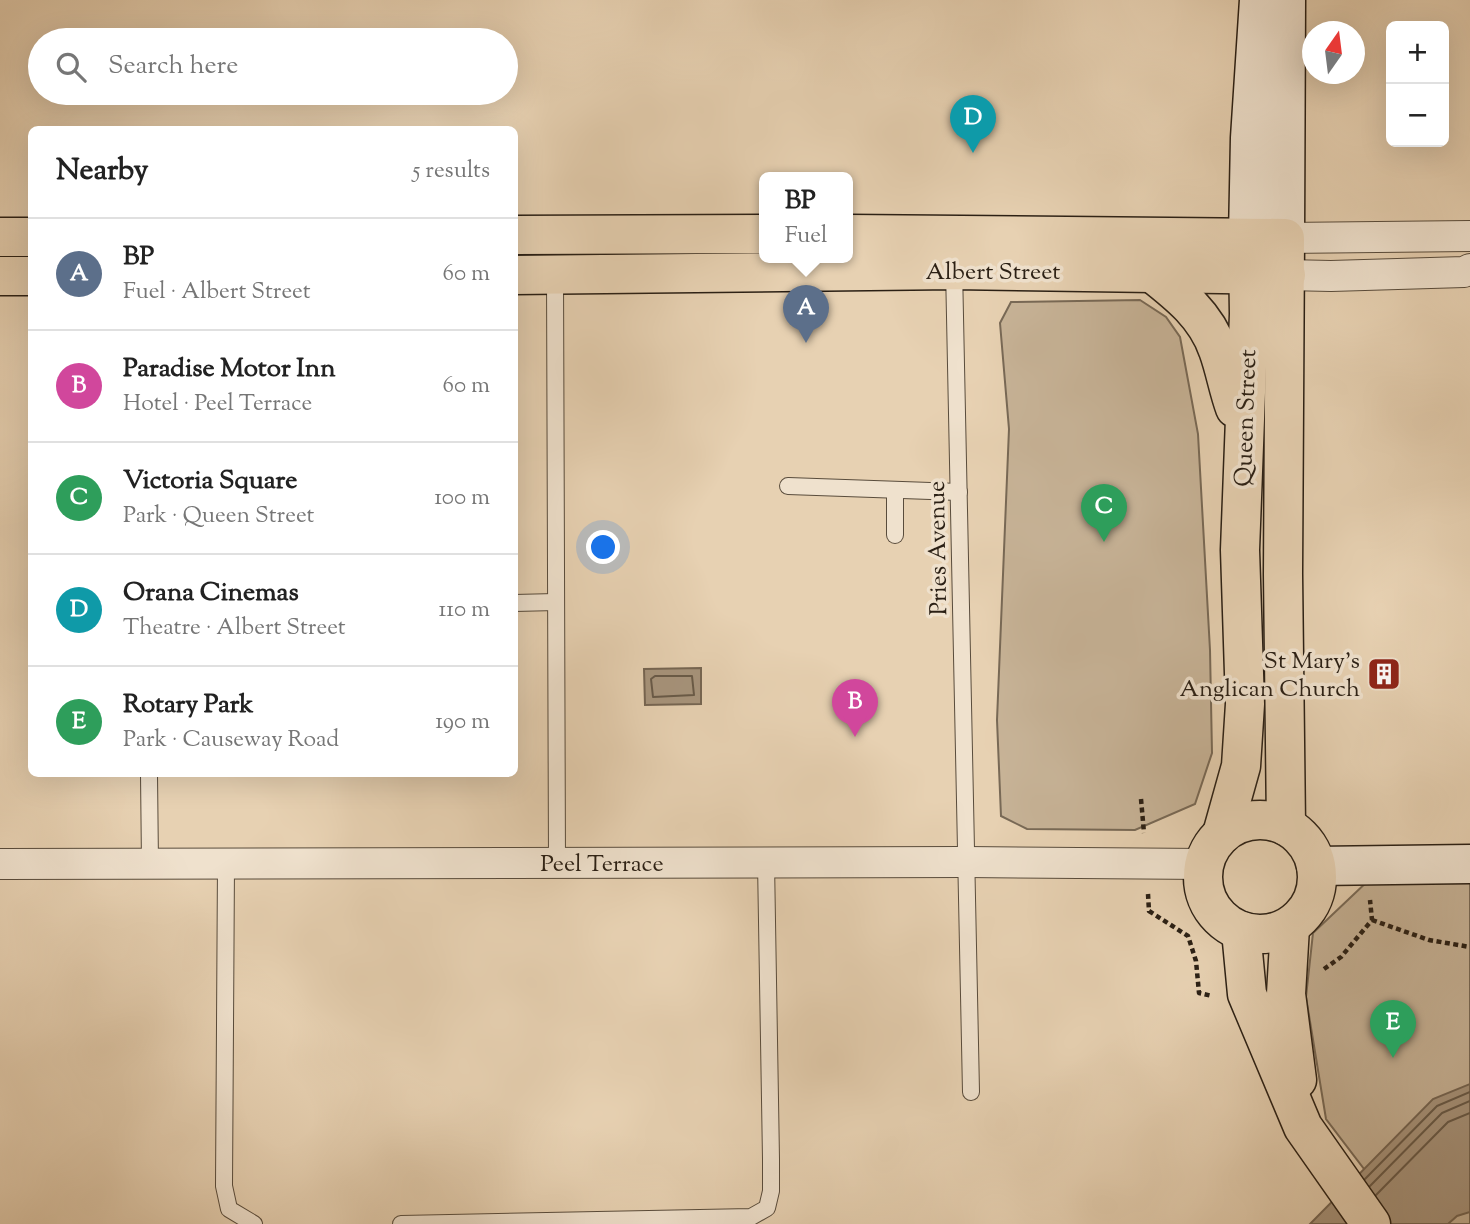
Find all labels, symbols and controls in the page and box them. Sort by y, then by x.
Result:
north arrow [1302,21,1365,84]
map controls [1386,21,1449,147]
button: + [1386,21,1449,84]
search box [28,28,518,105]
icon: search [52,48,90,86]
text: Search here [108,48,238,85]
button: − [1386,84,1449,147]
pin: D [950,95,996,153]
text: Nearby [56,150,148,193]
text: 5 results [413,155,490,188]
popup [759,172,853,263]
text: BP [785,183,816,220]
text: Fuel [785,220,827,253]
text: BP [123,239,154,276]
street label: Albert Street [926,256,1060,290]
text: A [70,258,88,291]
text: 60 m [442,258,490,291]
text: Fuel · Albert Street [123,276,311,309]
pin: A [783,285,829,343]
street label: Queen Street [1228,349,1266,487]
text: Paradise Motor Inn [123,351,336,388]
text: B [72,370,86,403]
text: 60 m [442,370,490,403]
text: Hotel · Peel Terrace [123,388,312,421]
text: Victoria Square [123,463,297,500]
street label: Pries Avenue [921,480,957,616]
text: C [70,482,88,515]
text: 100 m [434,482,490,515]
pin: C [1081,484,1127,542]
text: Park · Queen Street [123,500,314,533]
your location [586,530,620,564]
text: Orana Cinemas [123,575,299,612]
text: D [70,594,88,627]
text: 110 m [439,594,490,627]
text: Theatre · Albert Street [123,612,346,645]
place label: St Mary's Anglican Church [1179,645,1360,707]
building icon: St Mary's Anglican Church [1365,655,1403,693]
pin: B [832,679,878,737]
text: Rotary Park [123,687,253,724]
text: E [72,706,86,739]
text: 190 m [435,706,490,739]
text: Park · Causeway Road [123,724,339,757]
street label: Peel Terrace [540,848,664,882]
pin: E [1370,1000,1416,1058]

